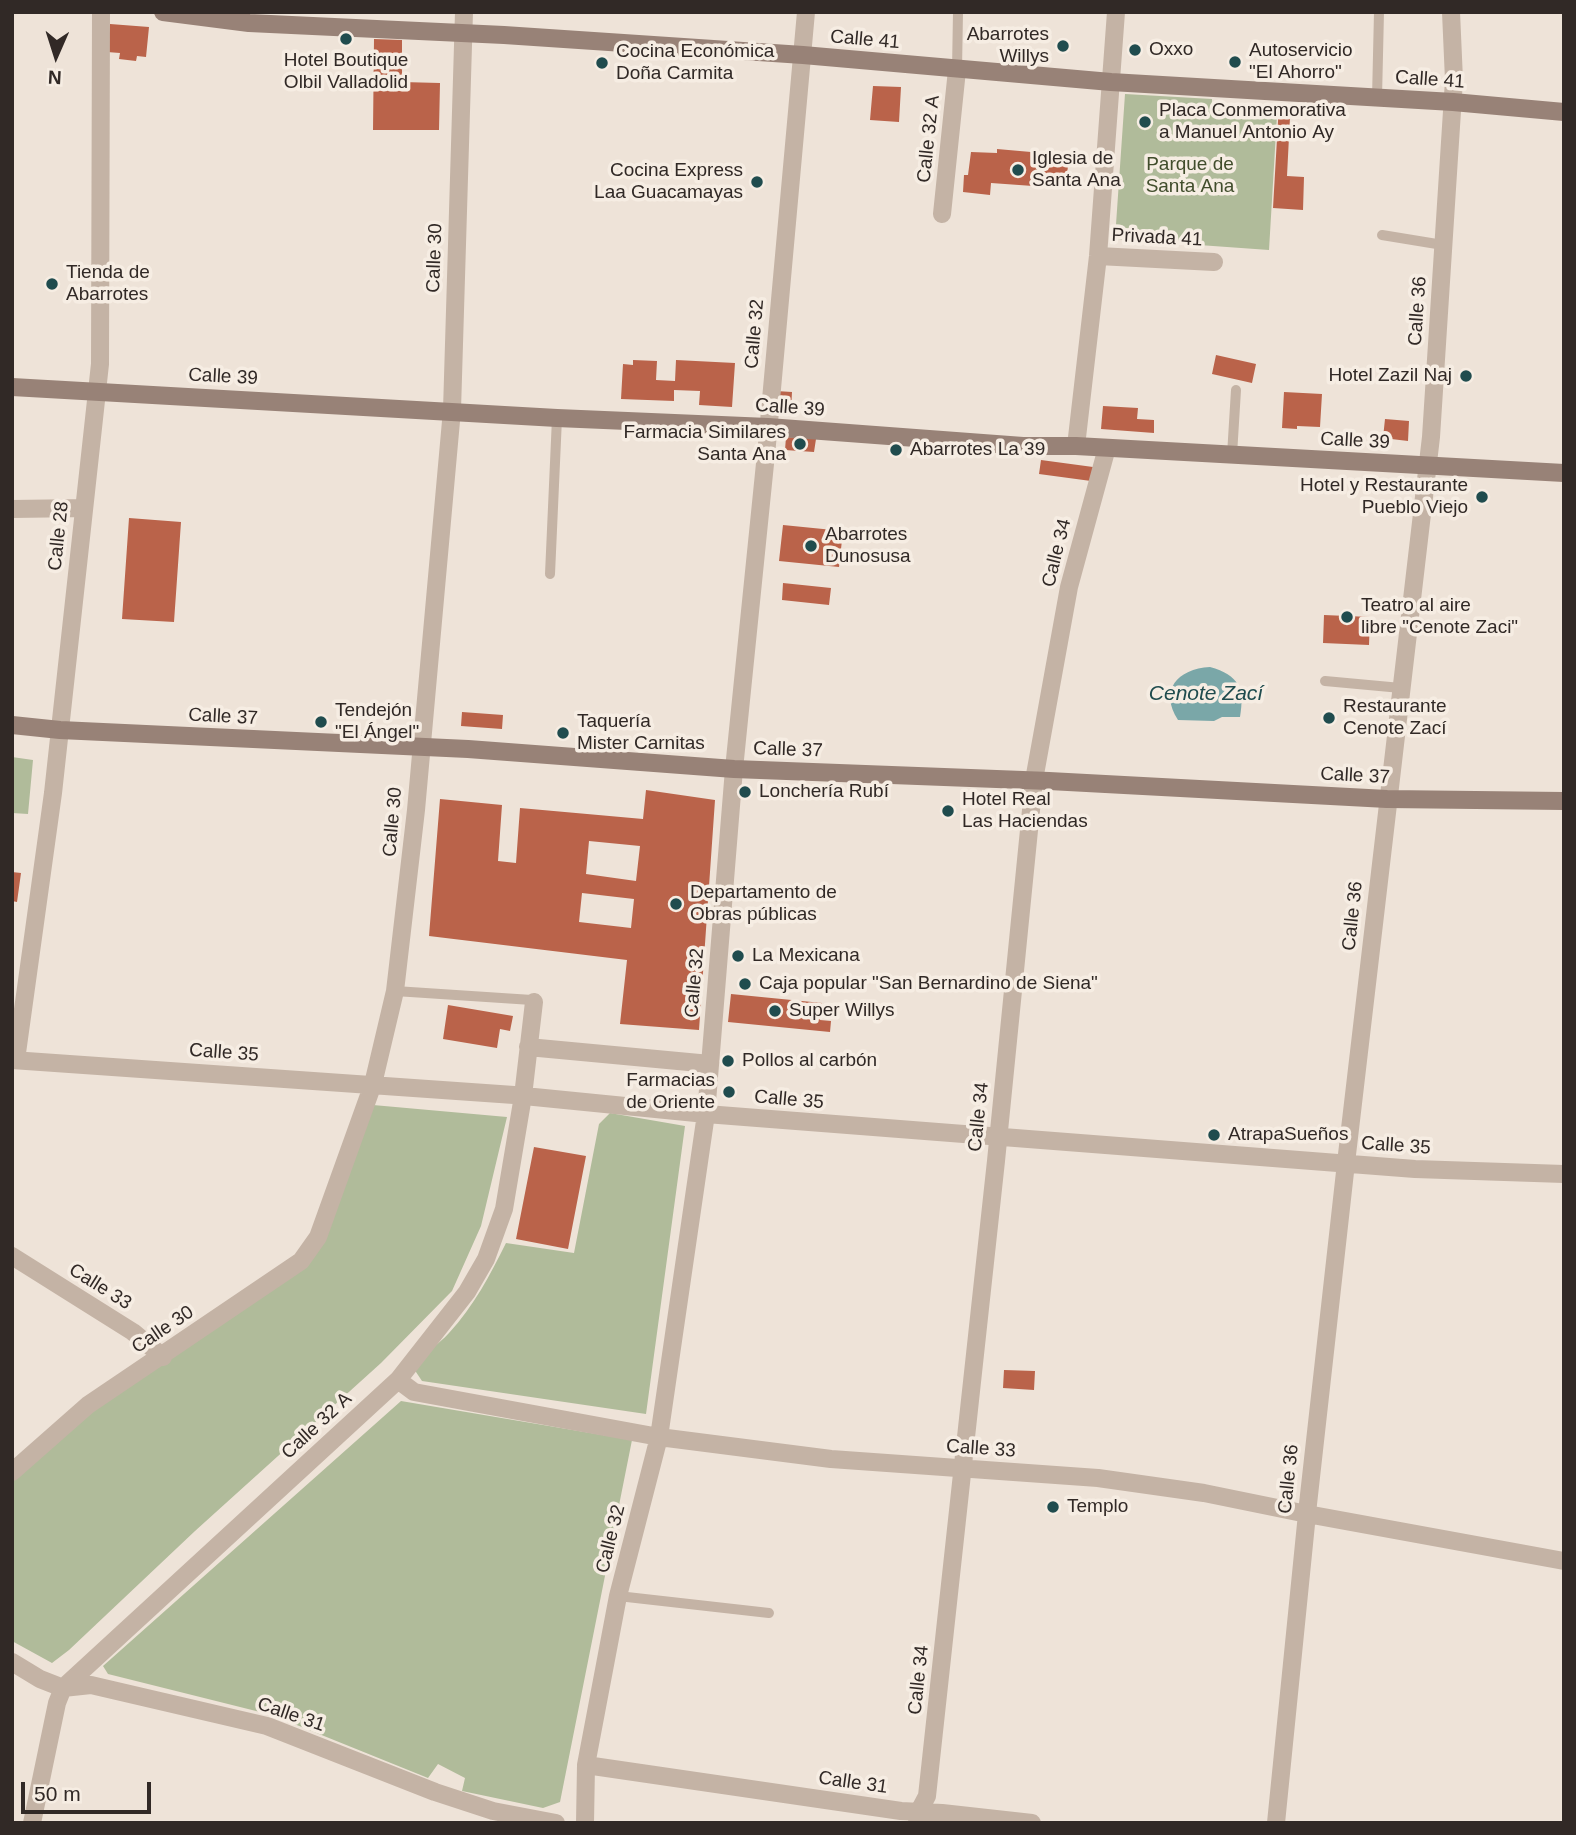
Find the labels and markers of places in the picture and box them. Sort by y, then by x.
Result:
place label: Abarrotes Willys [967,24,1049,68]
marker: Hotel Boutique Olbil Valladolid [338,31,354,47]
marker: Abarrotes Willys [1055,38,1071,54]
place label: Oxxo [1149,39,1193,61]
place label: Autoservicio "El Ahorro" [1249,40,1352,84]
place label: Cocina Económica Doña Carmita [616,41,774,85]
marker: Oxxo [1127,42,1143,58]
place label: Hotel Boutique Olbil Valladolid [284,50,408,94]
marker: Autoservicio "El Ahorro" [1227,54,1243,70]
marker: Cocina Económica Doña Carmita [594,55,610,71]
place label: Placa Conmemorativa a Manuel Antonio Ay [1159,100,1346,144]
marker: Placa Conmemorativa a Manuel Antonio Ay [1137,114,1153,130]
place label: Iglesia de Santa Ana [1032,148,1121,192]
place label: Cocina Express Laa Guacamayas [594,160,743,204]
marker: Iglesia de Santa Ana [1010,162,1026,178]
marker: Cocina Express Laa Guacamayas [749,174,765,190]
place label: Tienda de Abarrotes [66,262,150,306]
marker: Tienda de Abarrotes [44,276,60,292]
place label: Hotel Zazil Naj [1328,365,1452,387]
marker: Hotel Zazil Naj [1458,368,1474,384]
place label: Farmacia Similares Santa Ana [623,422,786,466]
marker: Farmacia Similares Santa Ana [792,436,808,452]
place label: Abarrotes La 39 [910,439,1045,461]
marker: Abarrotes La 39 [888,442,904,458]
place label: Hotel y Restaurante Pueblo Viejo [1300,475,1468,519]
marker: Hotel y Restaurante Pueblo Viejo [1474,489,1490,505]
place label: Abarrotes Dunosusa [825,524,911,568]
marker: Abarrotes Dunosusa [803,538,819,554]
place label: Teatro al aire libre "Cenote Zaci" [1361,595,1518,639]
marker: Teatro al aire libre "Cenote Zaci" [1339,609,1355,625]
place label: Restaurante Cenote Zací [1343,696,1447,740]
place label: Tendejón "El Ángel" [335,700,419,744]
marker: Restaurante Cenote Zací [1321,710,1337,726]
place label: Taquería Mister Carnitas [577,711,705,755]
marker: Tendejón "El Ángel" [313,714,329,730]
marker: Taquería Mister Carnitas [555,725,571,741]
place label: Lonchería Rubí [759,781,889,803]
marker: Lonchería Rubí [737,784,753,800]
place label: Hotel Real Las Haciendas [962,789,1088,833]
marker: Hotel Real Las Haciendas [940,803,956,819]
place label: Departamento de Obras públicas [690,882,837,926]
marker: Departamento de Obras públicas [668,896,684,912]
place label: La Mexicana [752,945,860,967]
marker: La Mexicana [730,948,746,964]
place label: Caja popular "San Bernardino de Siena" [759,973,1098,995]
marker: Caja popular "San Bernardino de Siena" [737,976,753,992]
place label: Super Willys [789,1000,895,1022]
marker: Super Willys [767,1003,783,1019]
place label: Pollos al carbón [742,1050,877,1072]
marker: Pollos al carbón [720,1053,736,1069]
place label: Farmacias de Oriente [626,1070,715,1114]
marker: Farmacias de Oriente [721,1084,737,1100]
place label: AtrapaSueños [1228,1124,1348,1146]
marker: AtrapaSueños [1206,1127,1222,1143]
place label: Templo [1067,1496,1128,1518]
marker: Templo [1045,1499,1061,1515]

